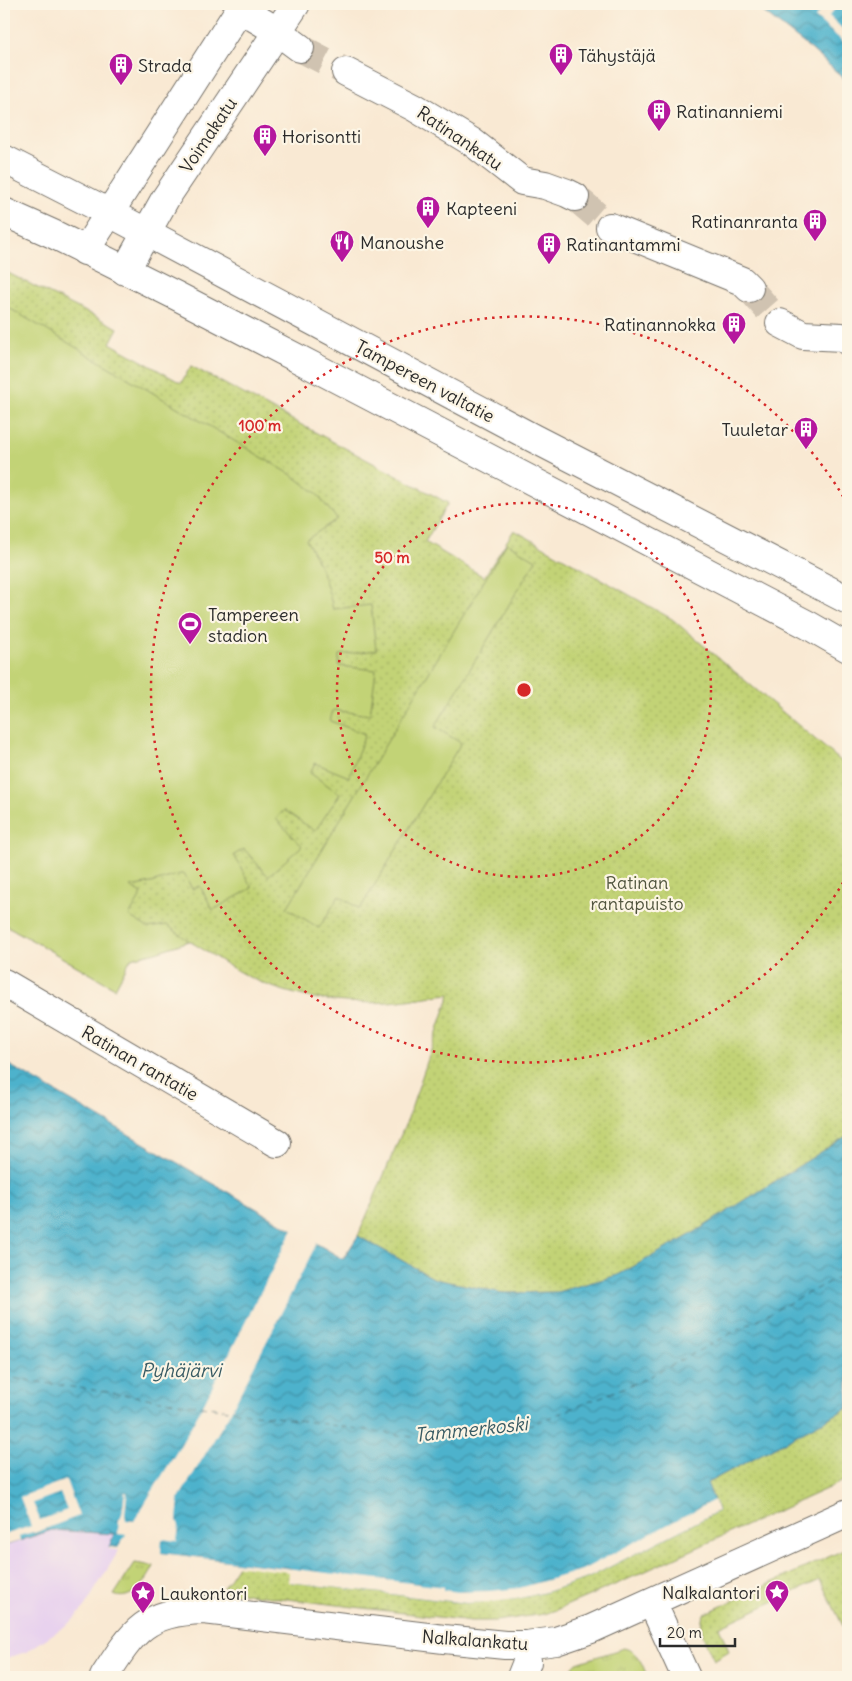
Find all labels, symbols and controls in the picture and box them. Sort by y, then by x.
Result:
building icon: Tähystäjä [548,42,574,76]
place label: Tähystäjä [578,44,656,67]
building icon: Strada [108,52,134,86]
place label: Strada [138,54,192,77]
street label: Voimakatu [174,93,242,177]
building icon: Ratinanniemi [646,98,672,132]
place label: Ratinanniemi [676,100,783,123]
street label: Ratinankatu [413,101,507,175]
building icon: Horisontti [252,123,278,157]
place label: Horisontti [282,125,361,148]
building icon: Kapteeni [415,195,441,229]
place label: Kapteeni [446,197,517,220]
building icon: Ratinanranta [802,208,828,242]
place label: Ratinanranta [691,210,798,233]
restaurant icon: Manoushe [329,229,355,263]
place label: Manoushe [360,231,444,254]
building icon: Ratinantammi [536,231,562,265]
place label: Ratinantammi [566,233,681,256]
building icon: Ratinannokka [721,311,747,345]
place label: Ratinannokka [604,313,716,336]
street label: Tampereen valtatie [351,335,499,427]
text: 100 m [239,416,281,435]
building icon: Tuuletar [793,416,819,450]
place label: Tuuletar [721,418,789,441]
text: 50 m [374,548,410,567]
place label: Tampereen stadion [208,603,299,647]
sports icon: Tampereen stadion [177,611,203,645]
centre of rings [515,681,533,699]
park label: Ratinan rantapuisto [590,871,684,915]
street label: Ratinan rantatie [78,1020,202,1106]
water label: Pyhäjärvi [141,1358,224,1382]
water label: Tammerkoski [413,1411,532,1447]
place icon: Nalkalantori [764,1579,790,1613]
place icon: Laukontori [130,1580,156,1614]
place label: Nalkalantori [662,1581,760,1604]
place label: Laukontori [160,1582,247,1605]
scale bar [660,1616,734,1648]
text: 20 m [667,1623,702,1642]
street label: Nalkalankatu [421,1625,529,1655]

